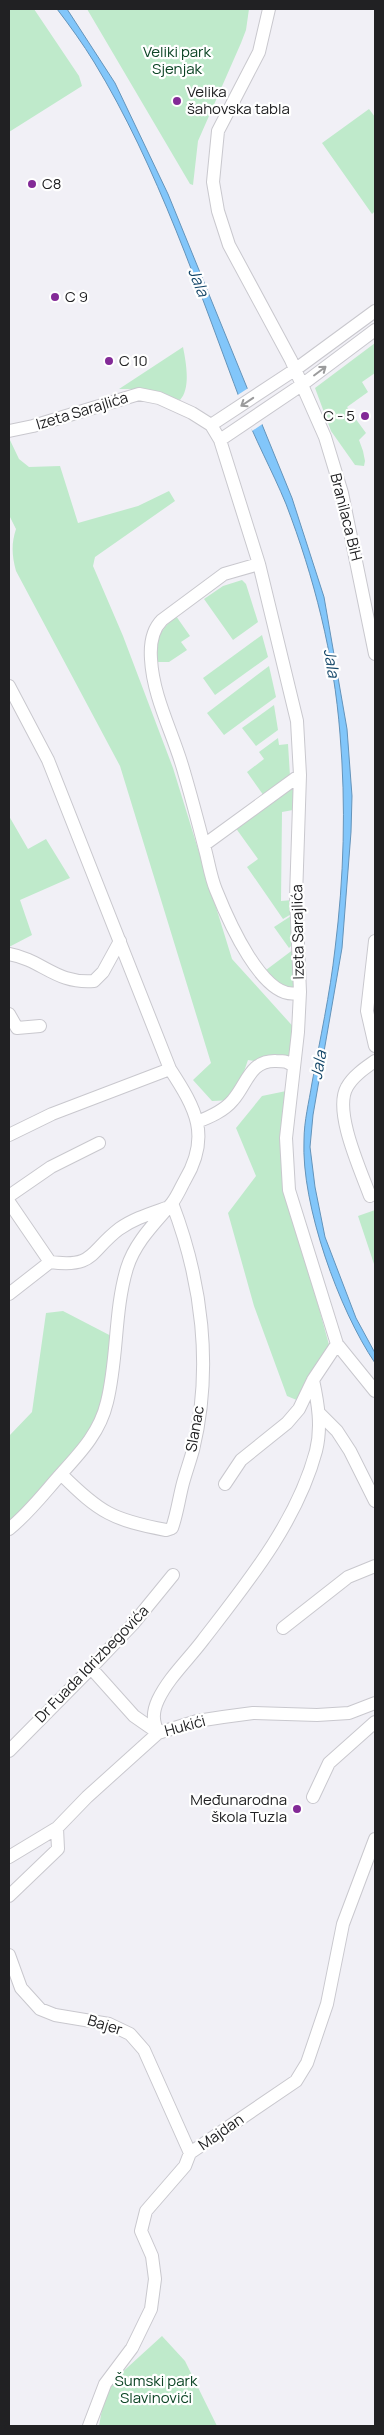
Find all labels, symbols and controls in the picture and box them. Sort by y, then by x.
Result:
park label: Veliki park Sjenjak [143,41,212,79]
place label: Velika šahovska tabla [187,81,290,119]
marker: Velika šahovska tabla [171,95,183,107]
place label: C8 [42,173,61,194]
marker: C8 [26,178,38,190]
water label: Jala [183,264,215,301]
place label: C 9 [65,286,88,307]
marker: C 9 [49,291,61,303]
place label: C 10 [119,350,148,371]
marker: C 10 [103,355,115,367]
one-way arrow [313,366,327,376]
street label: Izeta Sarajlića [33,387,131,434]
one-way arrow [240,397,254,407]
place label: C - 5 [323,405,355,426]
marker: C - 5 [359,410,371,422]
street label: Branilaca BiH [325,471,367,563]
water label: Jala [319,647,345,680]
street label: Izeta Sarajlića [286,884,309,980]
water label: Jala [305,1048,332,1081]
street label: Slanac [180,1404,209,1454]
street label: Dr Fuada Idrizbegovića [30,1600,153,1727]
street label: Hukići [162,1710,208,1741]
place label: Međunarodna škola Tuzla [190,1789,287,1827]
marker: Međunarodna škola Tuzla [291,1803,303,1815]
street label: Bajer [85,2009,126,2040]
street label: Majdan [194,2108,248,2155]
park label: Šumski park Slavinovići [115,2370,198,2408]

